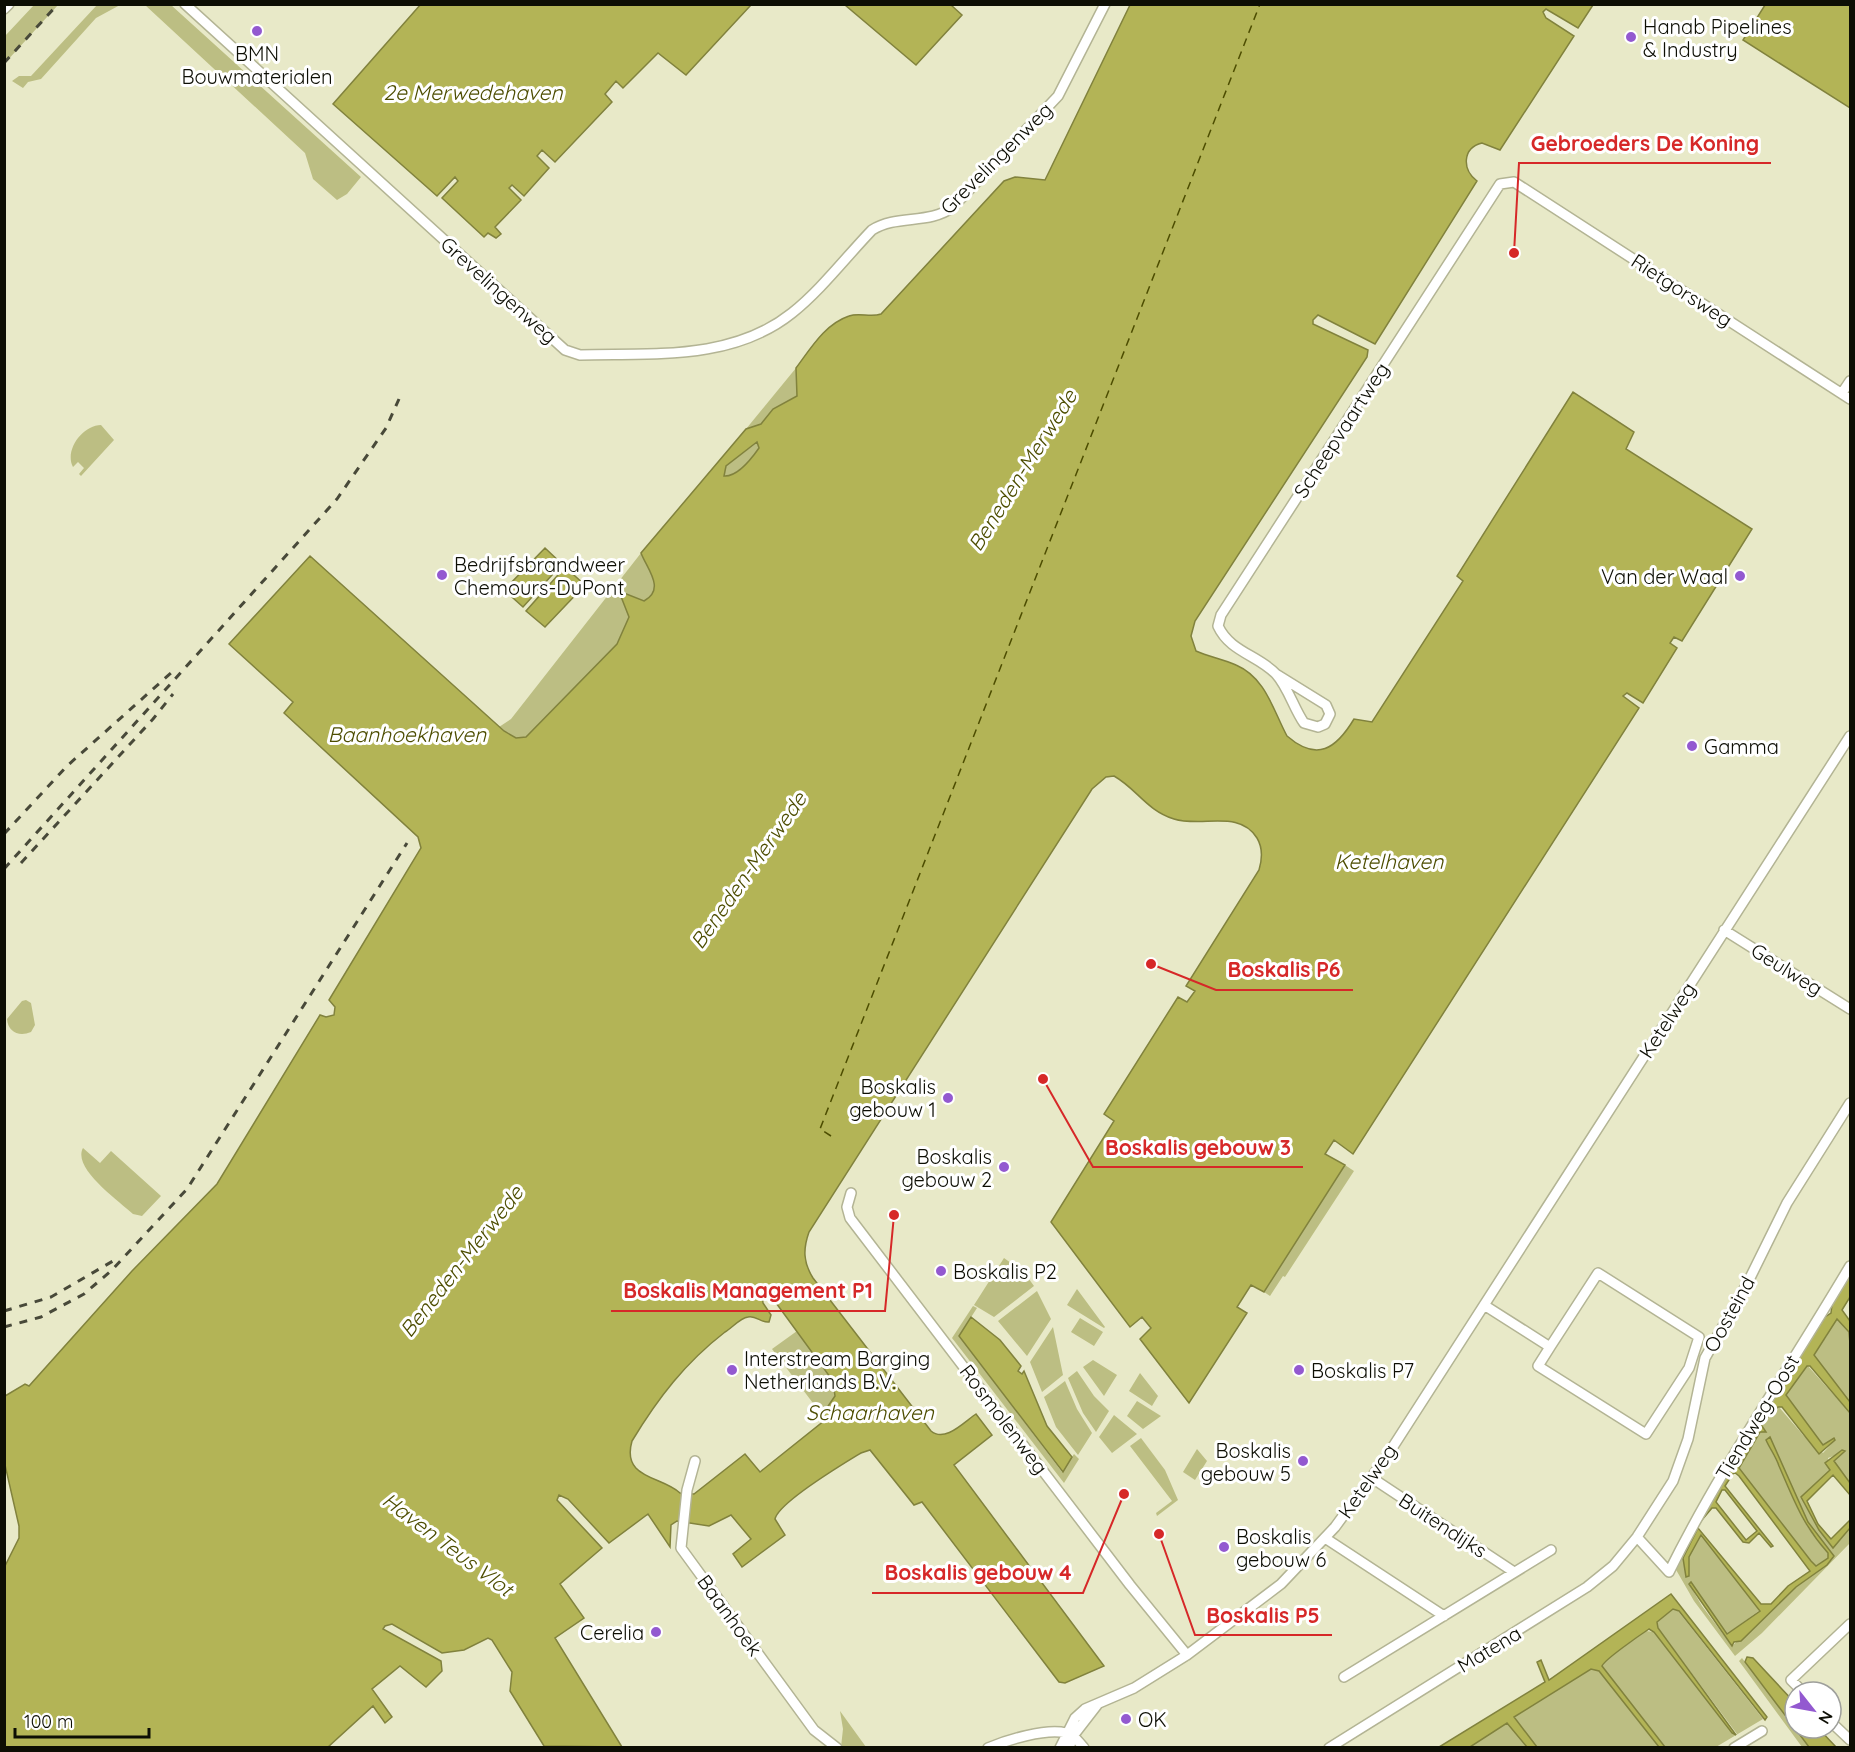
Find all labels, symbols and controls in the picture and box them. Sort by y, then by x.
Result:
place label: Hanab Pipelines & Industry [1643,14,1792,62]
marker: BMN Bouwmaterialen [250,24,264,38]
marker: Hanab Pipelines & Industry [1624,30,1638,44]
place label: BMN Bouwmaterialen [181,41,333,89]
water label: 2e Merwedehaven [383,79,563,105]
street label: Grevelingenweg [935,97,1057,219]
callout: Gebroeders De Koning [1519,124,1771,163]
text: Gebroeders De Koning [1531,130,1759,156]
street label: Grevelingenweg [436,231,562,349]
street label: Rietgorsweg [1627,248,1737,332]
street label: Scheepvaartweg [1288,358,1394,502]
water label: Beneden-Merwede [962,384,1083,555]
place label: Bedrijfsbrandweer Chemours-DuPont [454,552,625,600]
place label: Van der Waal [1601,564,1728,589]
marker: Bedrijfsbrandweer Chemours-DuPont [435,568,449,582]
marker: Van der Waal [1733,569,1747,583]
water label: Baanhoekhaven [328,721,487,747]
place label: Gamma [1704,734,1779,759]
marker: Gamma [1685,739,1699,753]
water label: Beneden-Merwede [684,786,812,953]
water label: Ketelhaven [1335,848,1444,874]
street label: Geulweg [1747,937,1827,1001]
callout: Boskalis P6 [1216,951,1353,990]
text: Boskalis P6 [1228,956,1340,982]
street label: Ketelweg [1633,977,1701,1063]
place label: Boskalis gebouw 1 [849,1074,936,1122]
marker: Boskalis gebouw 1 [941,1091,955,1105]
callout: Boskalis gebouw 3 [1093,1128,1303,1167]
text: Boskalis gebouw 3 [1105,1134,1291,1160]
place label: Boskalis gebouw 2 [901,1144,992,1192]
marker: Boskalis gebouw 2 [997,1160,1011,1174]
water label: Beneden-Merwede [394,1179,529,1342]
place label: Boskalis P2 [953,1259,1057,1284]
marker: Boskalis P2 [934,1264,948,1278]
callout: Boskalis Management P1 [611,1272,885,1311]
street label: Oosteind [1698,1272,1760,1356]
text: Boskalis Management P1 [623,1277,873,1303]
place label: Interstream Barging Netherlands B.V. [744,1346,930,1394]
street label: Tiendweg-Oost [1710,1350,1804,1484]
place label: Boskalis P7 [1311,1358,1414,1383]
street label: Rosmolenweg [955,1359,1053,1479]
marker: Interstream Barging Netherlands B.V. [725,1363,739,1377]
marker: Boskalis P7 [1292,1363,1306,1377]
water label: Schaarhaven [806,1399,935,1425]
place label: Boskalis gebouw 5 [1201,1438,1291,1486]
street label: Ketelweg [1332,1439,1402,1523]
marker: Boskalis gebouw 5 [1296,1454,1310,1468]
water label: Haven Teus Vlot [378,1487,521,1603]
street label: Buitendijks [1394,1487,1492,1563]
place label: Boskalis gebouw 6 [1236,1524,1326,1572]
marker: Boskalis gebouw 6 [1217,1540,1231,1554]
callout: Boskalis gebouw 4 [872,1554,1083,1593]
text: Boskalis gebouw 4 [885,1559,1071,1585]
street label: Baanhoek [692,1569,768,1661]
callout: Boskalis P5 [1195,1596,1332,1635]
text: Boskalis P5 [1206,1602,1320,1628]
place label: Cerelia [580,1620,644,1645]
street label: Matena [1452,1620,1526,1678]
marker: Cerelia [649,1625,663,1639]
north arrow [1783,1680,1843,1740]
scale bar [15,1701,148,1739]
place label: OK [1138,1707,1167,1732]
text: N [1814,1708,1837,1728]
text: 100 m [24,1710,73,1733]
marker: OK [1119,1712,1133,1726]

